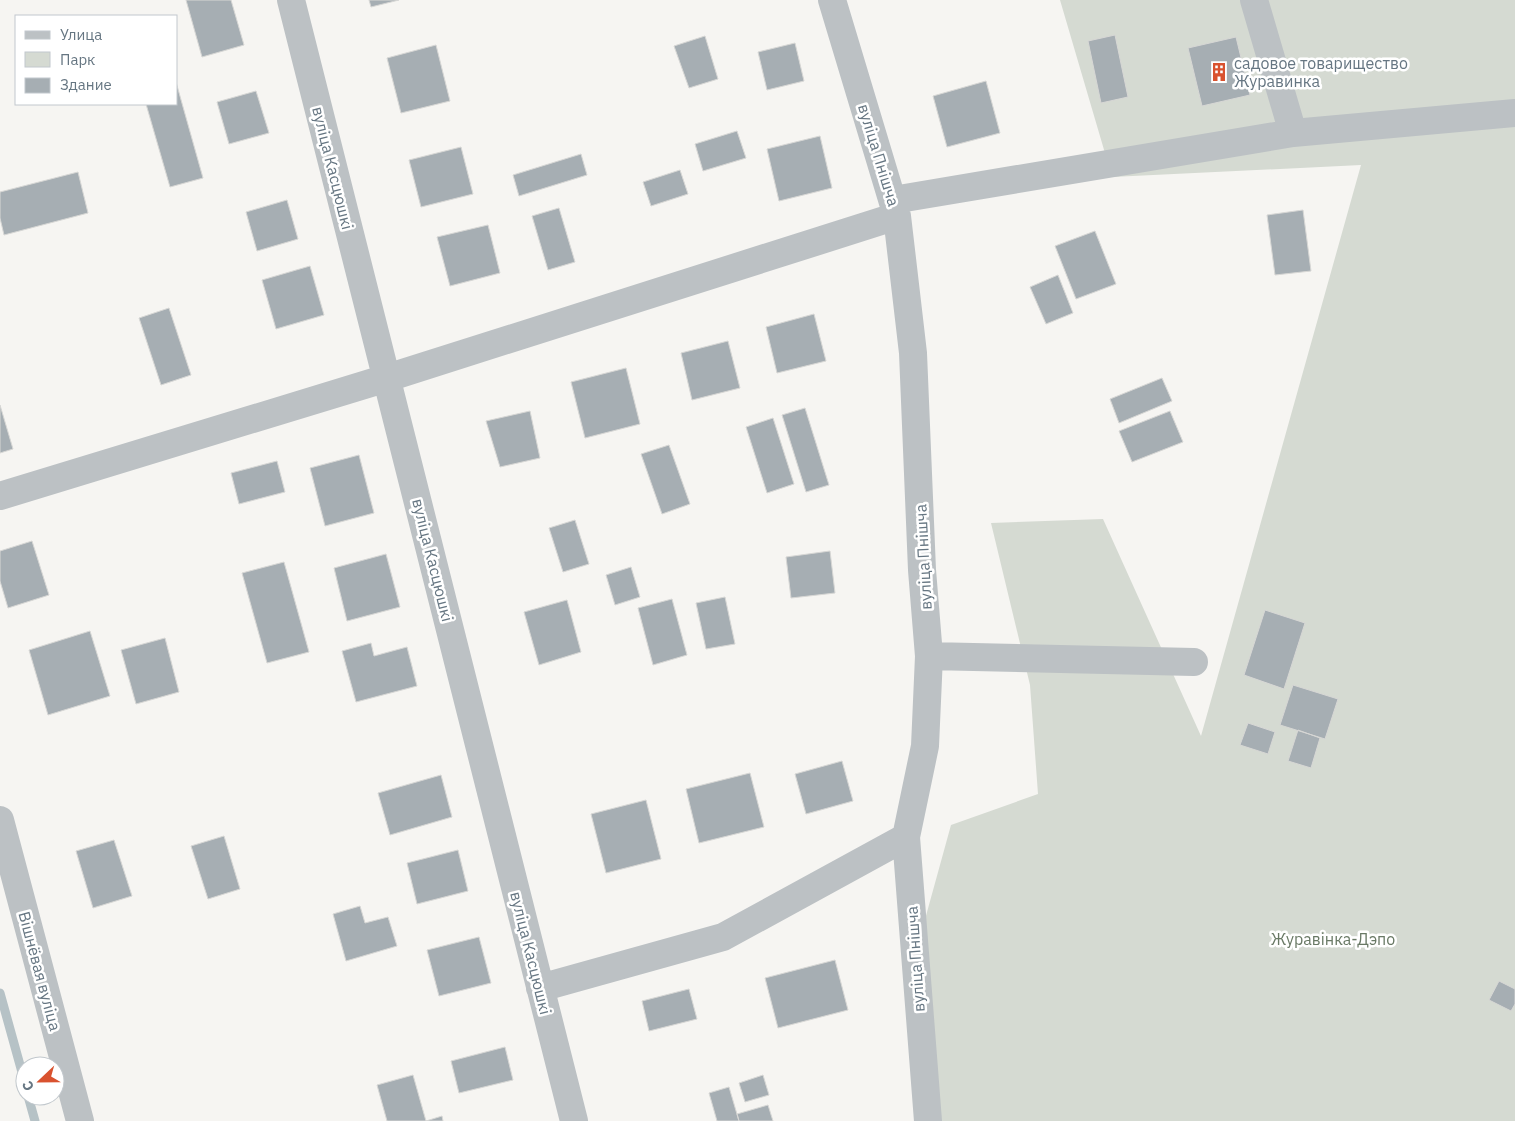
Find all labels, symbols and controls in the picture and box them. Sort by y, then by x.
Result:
legend [15,15,178,105]
text: Улица [60,25,102,44]
text: Парк [60,50,95,69]
place label: садовое товарищество Журавинка [1234,53,1408,91]
building icon: садовое товарищество Журавинка [1208,61,1230,83]
text: Здание [60,75,112,94]
street label: вуліца Пнішча [854,101,904,209]
street label: вуліца Касцюшкі [308,104,358,232]
street label: вуліца Касцюшкі [408,496,458,624]
street label: вуліца Пнішча [910,503,936,610]
street label: вуліца Касцюшкі [506,889,556,1017]
street label: вуліца Пнішча [901,905,929,1013]
street label: Вішнёвая вуліца [14,909,66,1033]
park label: Журавінка-Дэпо [1271,929,1395,949]
north arrow [15,1056,65,1106]
text: С [18,1078,38,1093]

